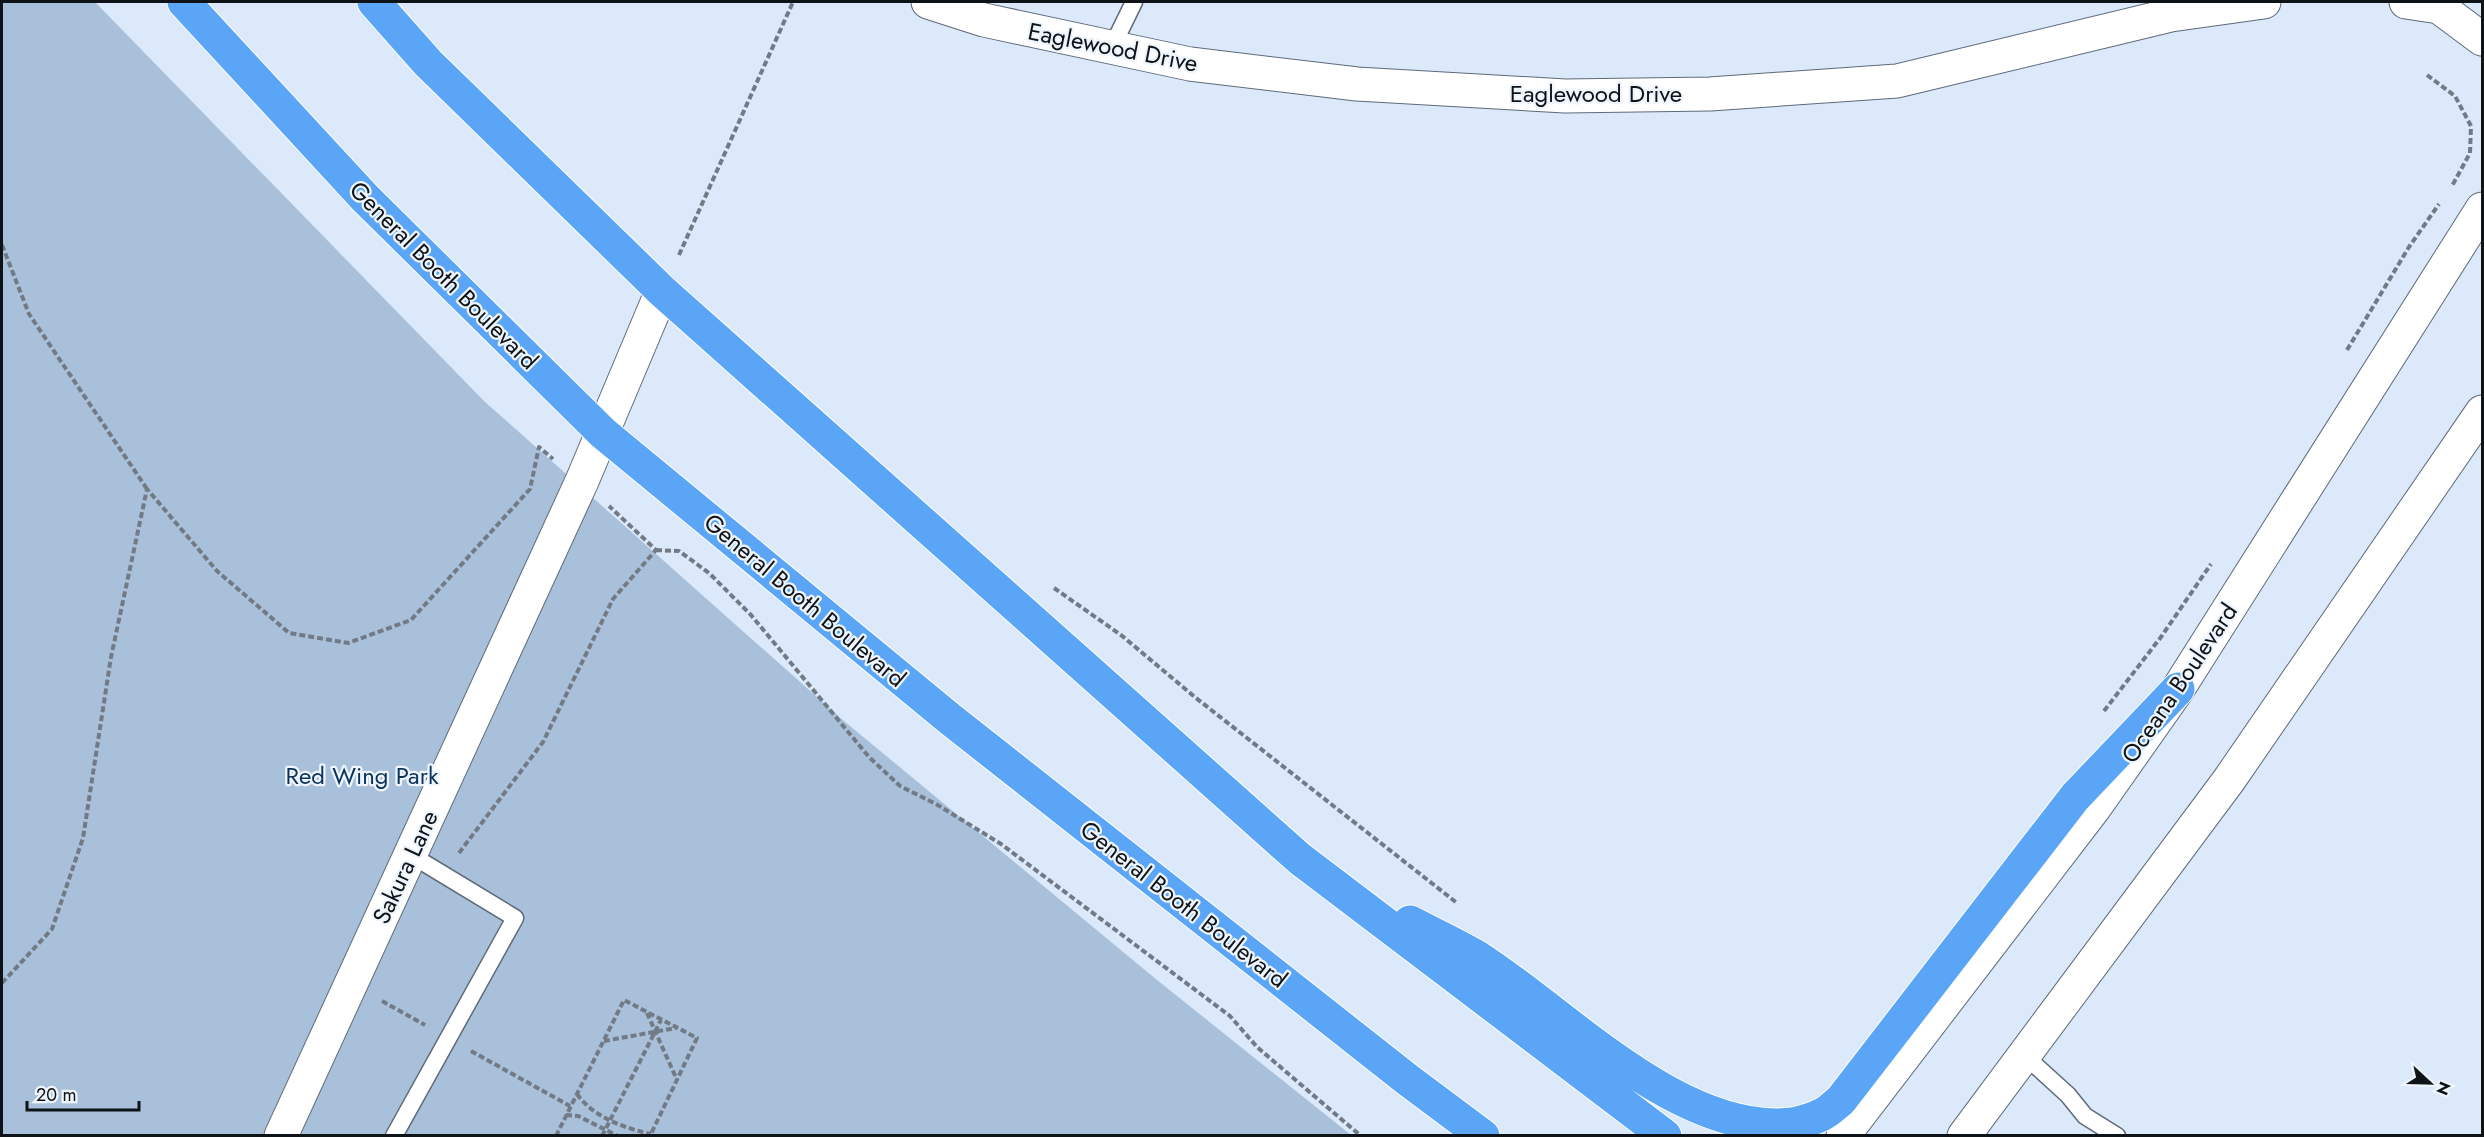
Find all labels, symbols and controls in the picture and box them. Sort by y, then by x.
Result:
street label: Eaglewood Drive [1025,13,1201,81]
street label: Eaglewood Drive [1510,76,1682,111]
street label: General Booth Boulevard [342,173,546,377]
street label: General Booth Boulevard [696,505,914,695]
street label: Oceana Boulevard [2112,596,2246,770]
park label: Red Wing Park [286,758,439,793]
street label: Sakura Lane [363,804,447,930]
street label: General Booth Boulevard [1073,812,1295,996]
north arrow [2400,1053,2460,1113]
scale bar [27,1074,140,1112]
text: N [2430,1078,2456,1099]
text: 20 m [36,1082,76,1108]

